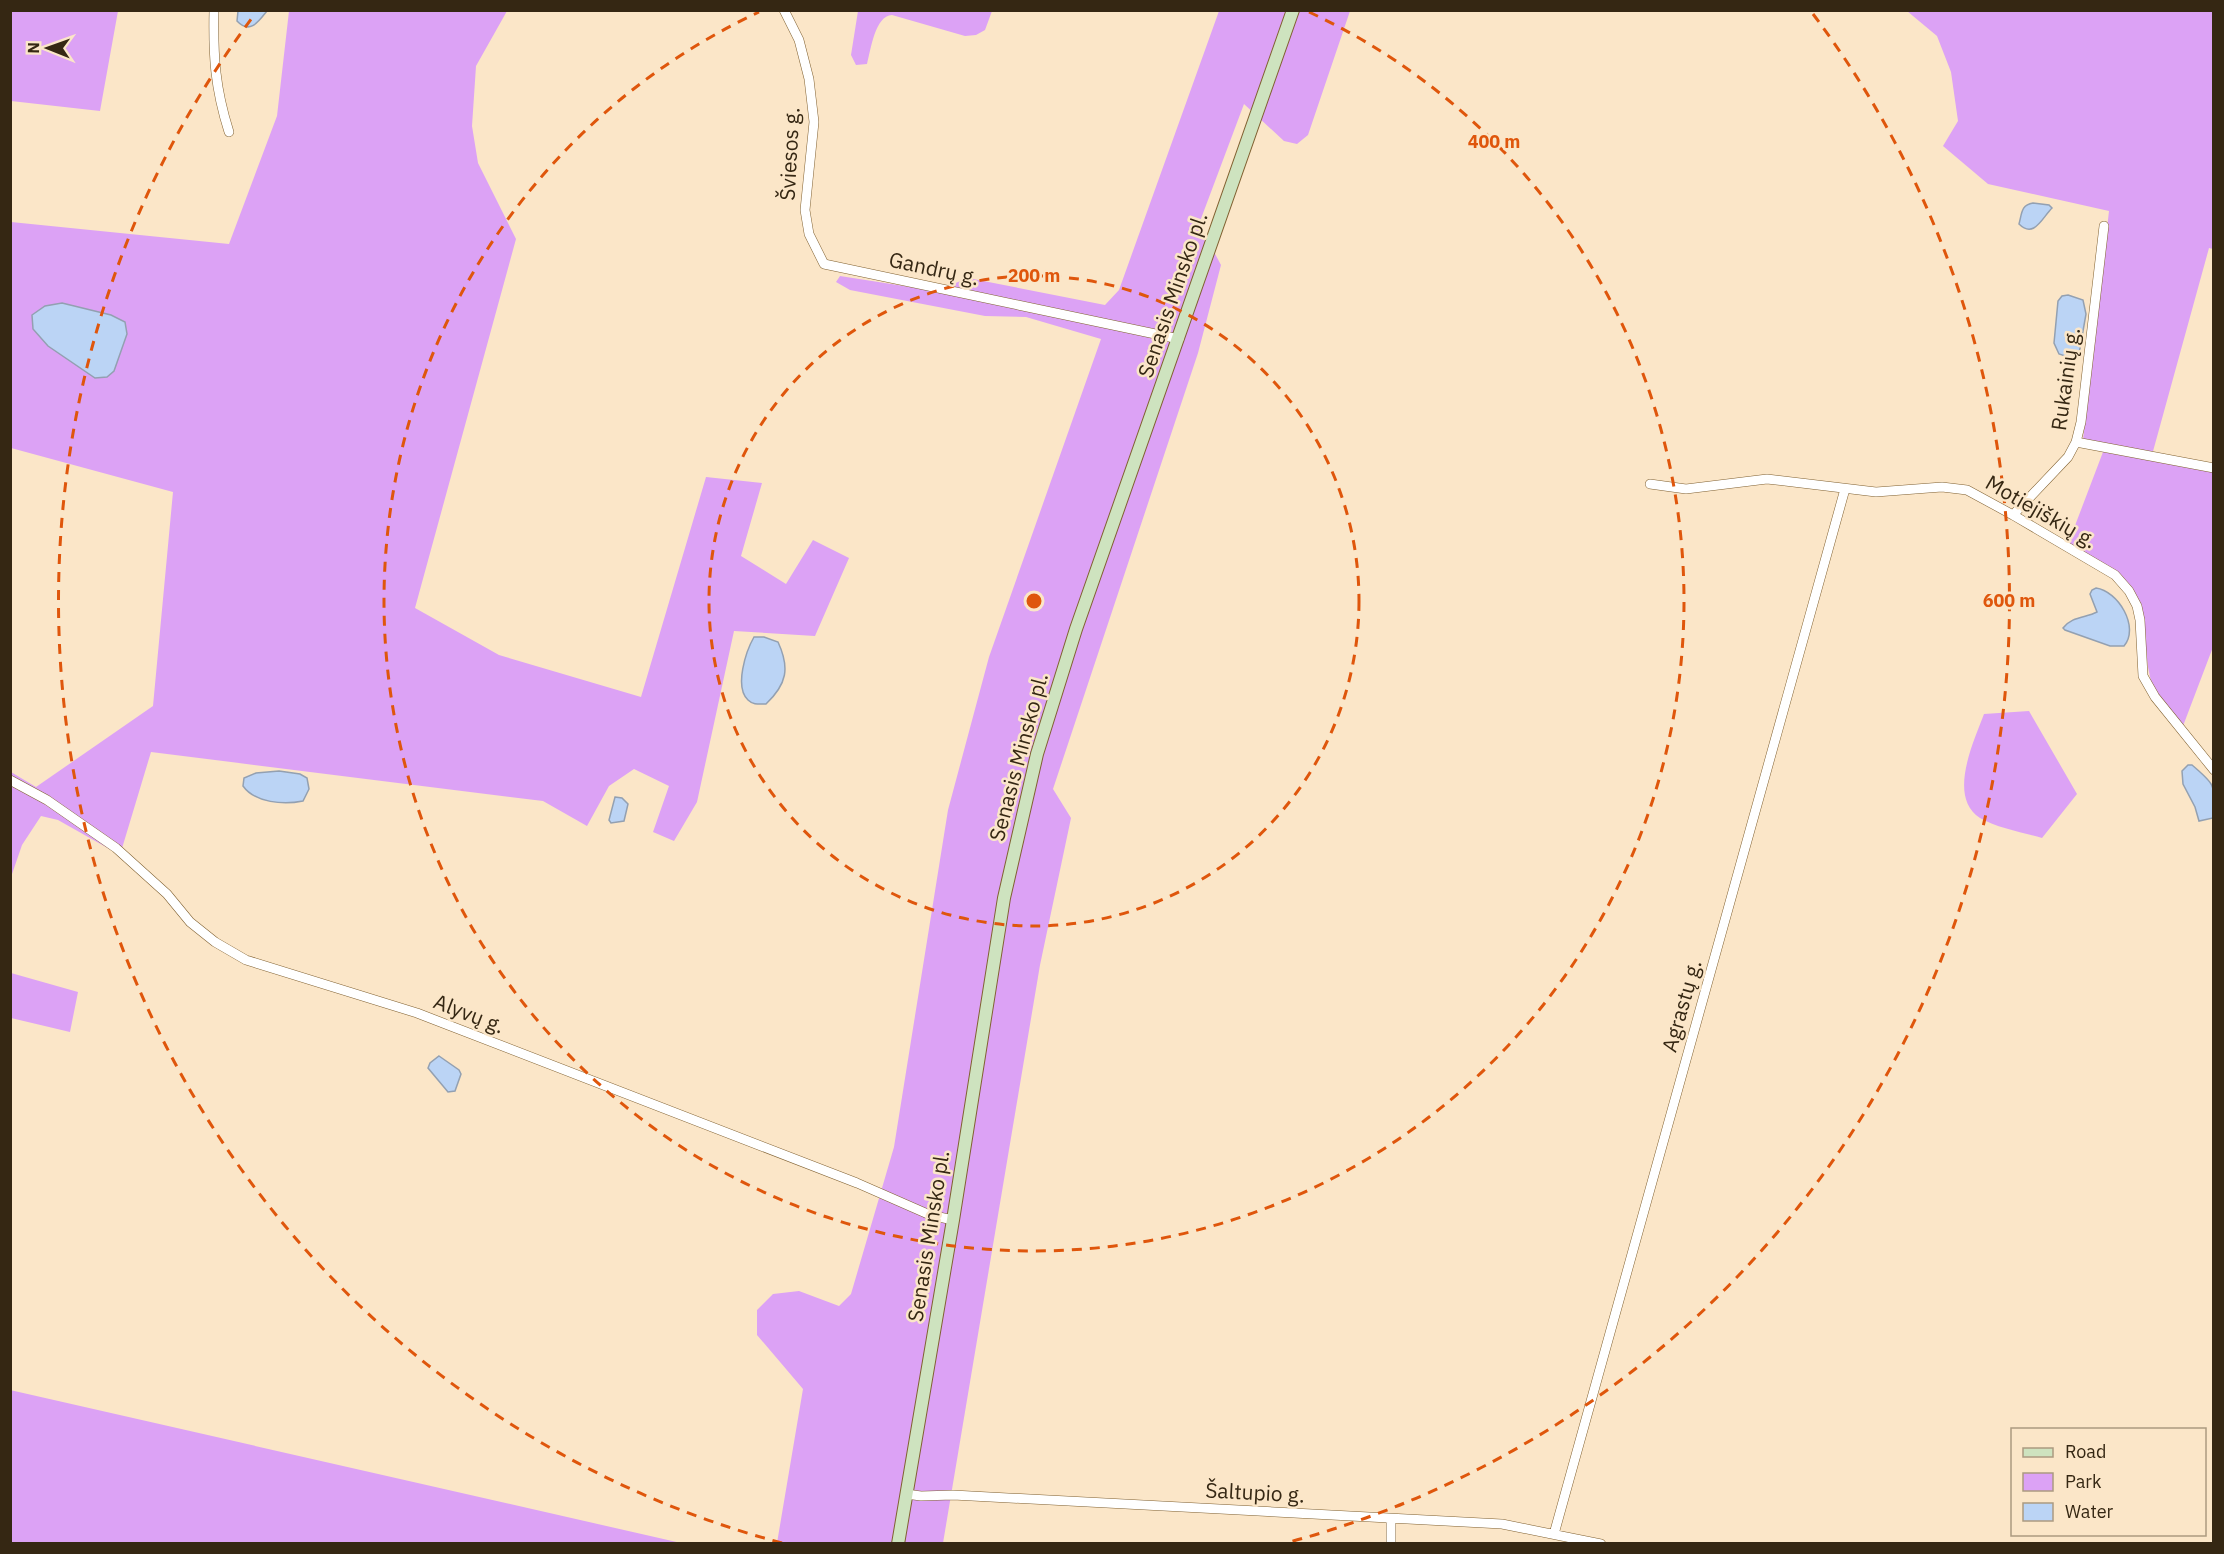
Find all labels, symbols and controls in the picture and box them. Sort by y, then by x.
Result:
north arrow [18,18,78,78]
text: N [23,42,43,54]
street label: Šviesos g. [773,106,805,201]
text: 400 m [1468,130,1520,153]
street label: Senasis Minsko pl. [1131,208,1213,381]
street label: Gandrų g. [887,245,982,291]
text: 200 m [1008,264,1060,287]
street label: Rukainių g. [2044,325,2086,432]
street label: Motiejiškių g. [1981,468,2102,554]
text: 600 m [1983,589,2035,612]
centre of rings [1024,591,1044,611]
street label: Senasis Minsko pl. [982,669,1054,844]
street label: Agrastų g. [1655,956,1708,1055]
street label: Alyvų g. [430,987,509,1039]
street label: Senasis Minsko pl. [901,1148,955,1324]
legend [2011,1428,2206,1536]
text: Road [2065,1440,2106,1463]
text: Park [2065,1470,2102,1493]
street label: Šaltupio g. [1205,1475,1305,1509]
text: Water [2065,1500,2114,1523]

